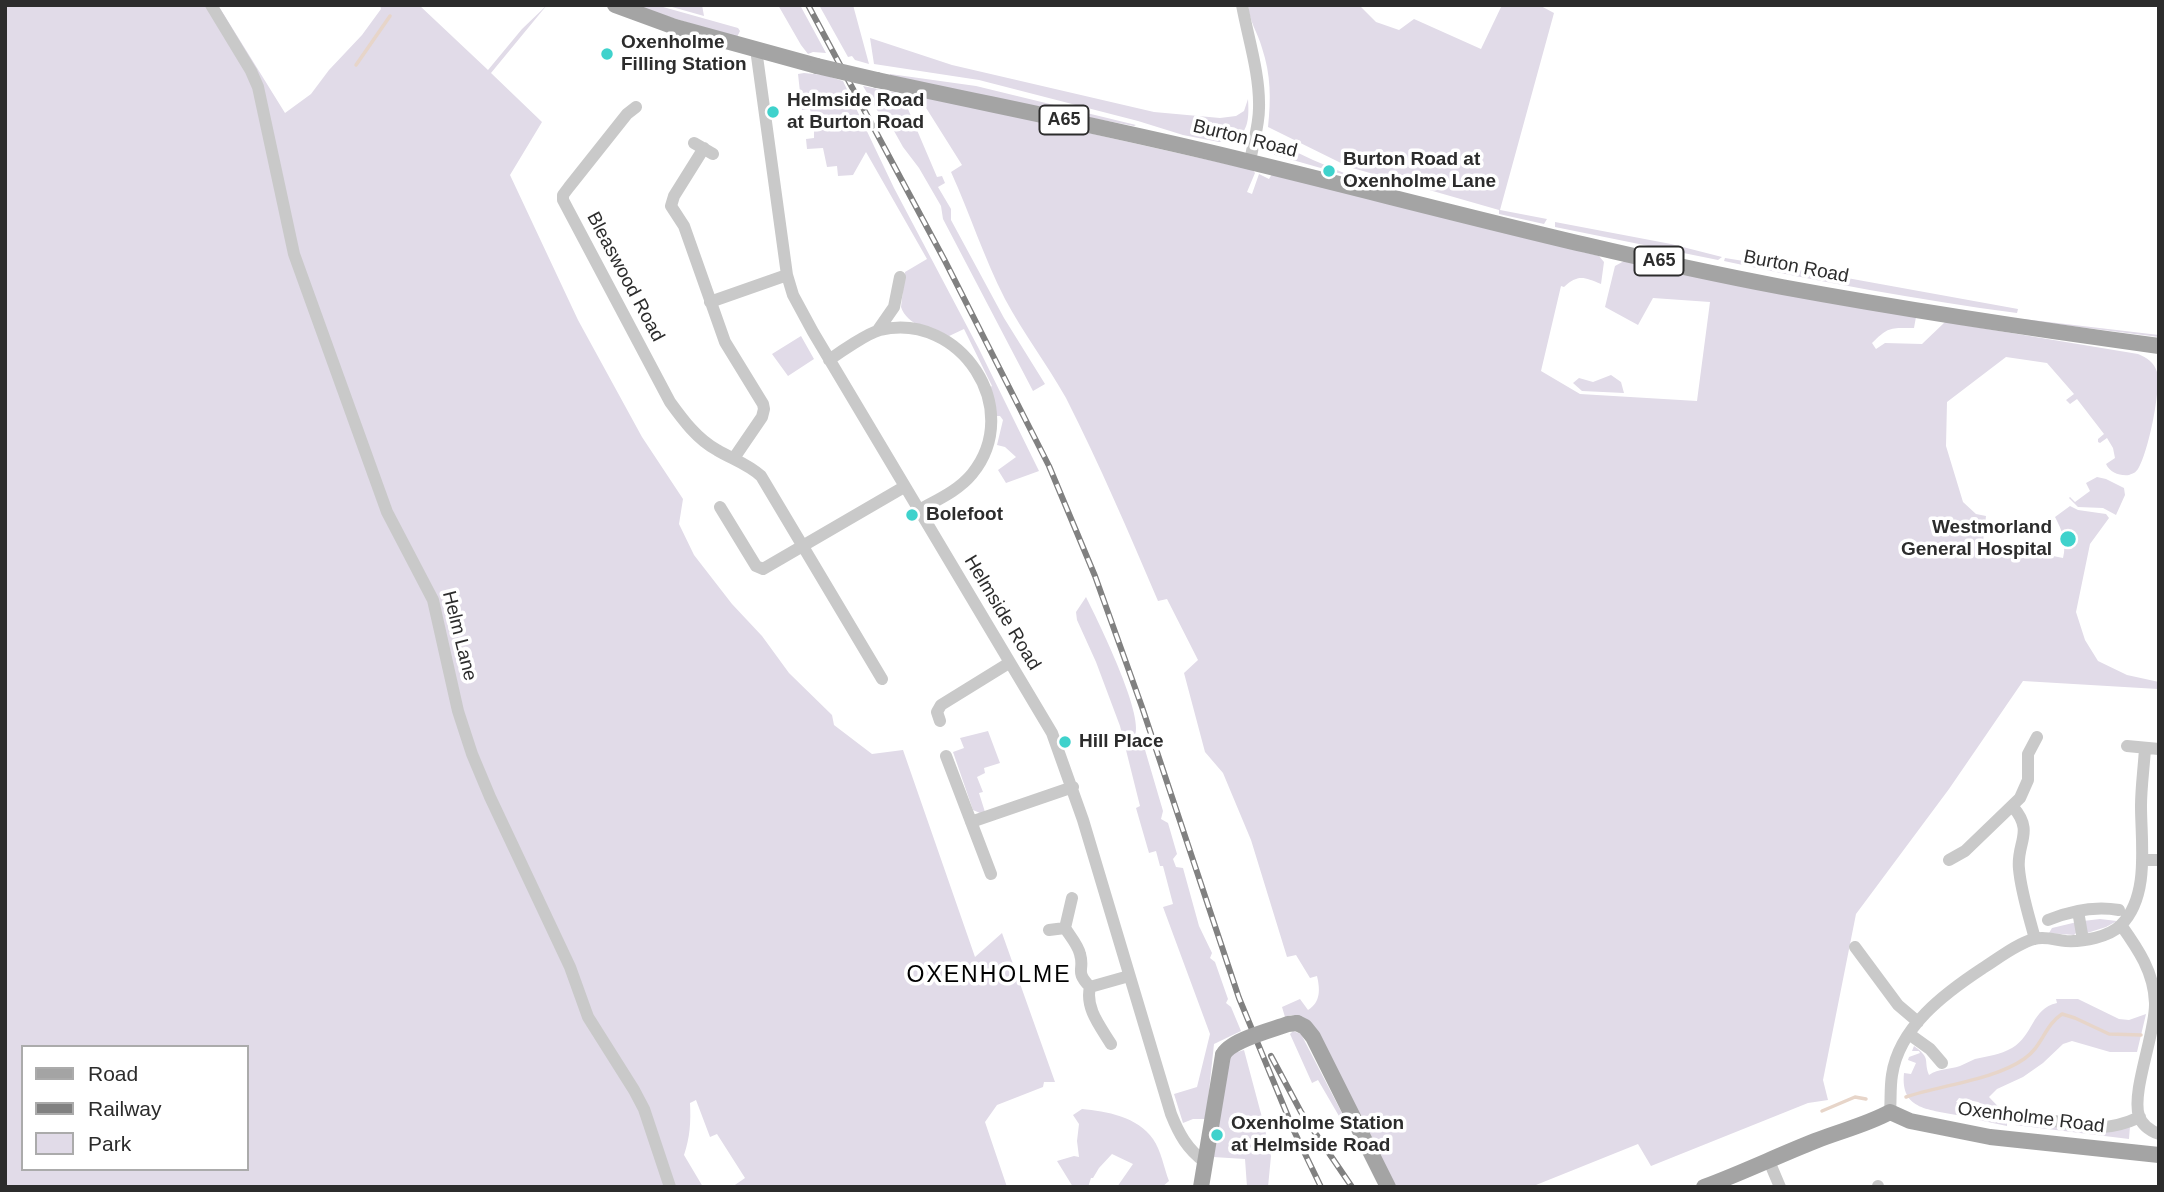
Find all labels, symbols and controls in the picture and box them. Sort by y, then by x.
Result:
place label: Oxenholme Filling Station [621,32,747,76]
marker: Oxenholme Filling Station [599,46,615,62]
place label: Helmside Road at Burton Road [787,90,924,134]
marker: Helmside Road at Burton Road [765,104,781,120]
road number: A65 [1040,106,1088,134]
street label: Burton Road [1190,115,1300,163]
place label: Burton Road at Oxenholme Lane [1343,149,1496,193]
marker: Burton Road at Oxenholme Lane [1321,163,1337,179]
street label: Bleaswood Road [581,208,669,346]
road number: A65 [1634,246,1684,276]
street label: Burton Road [1741,246,1851,288]
place label: Bolefoot [926,504,1003,526]
marker: Bolefoot [904,507,920,523]
place label: Westmorland General Hospital [1901,517,2052,561]
marker: Westmorland General Hospital [2058,529,2078,549]
street label: Helmside Road [959,551,1045,675]
street label: Helm Lane [437,589,481,683]
place label: Hill Place [1079,731,1163,753]
marker: Hill Place [1057,734,1073,750]
district label: OXENHOLME [908,962,1070,990]
legend [21,1045,248,1171]
text: Road [88,1062,138,1085]
text: Railway [88,1097,162,1120]
street label: Oxenholme Road [1956,1098,2106,1138]
place label: Oxenholme Station at Helmside Road [1231,1113,1404,1157]
marker: Oxenholme Station at Helmside Road [1209,1127,1225,1143]
text: Park [88,1132,131,1155]

